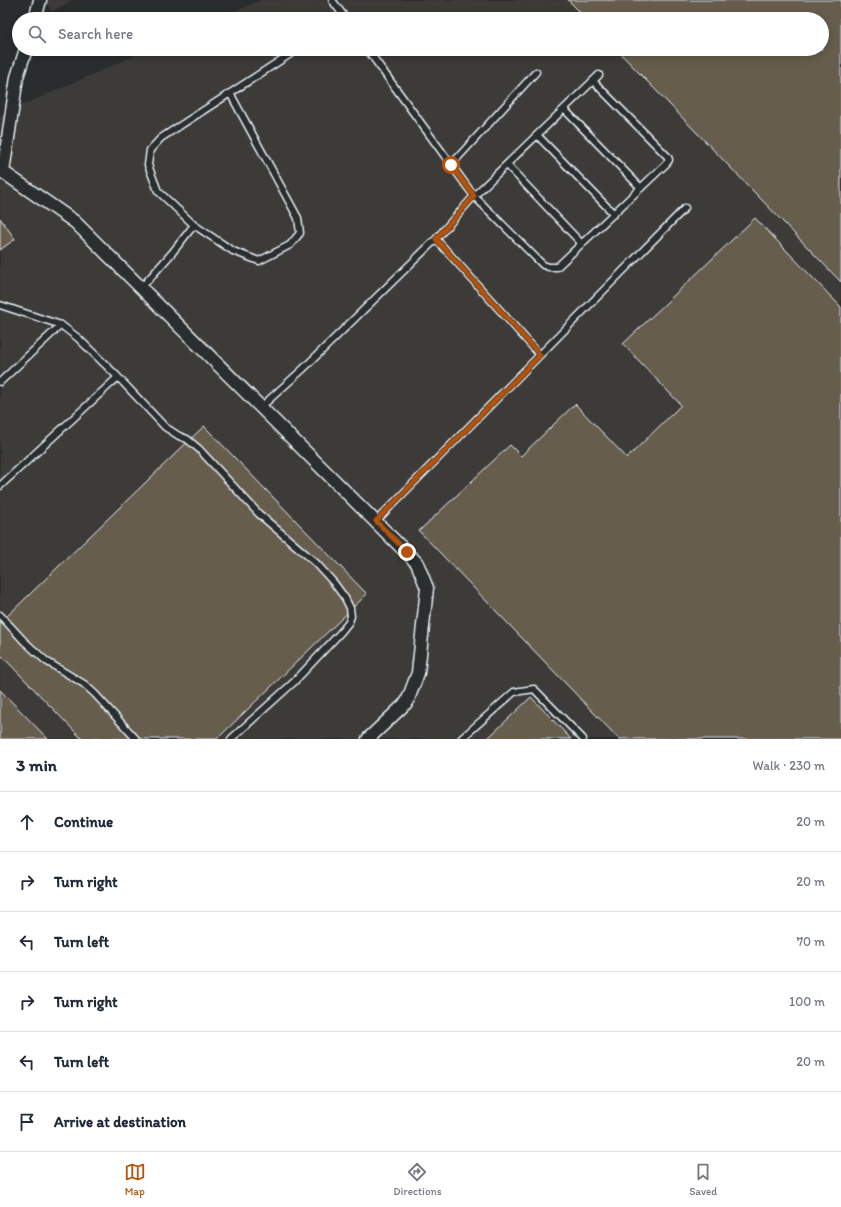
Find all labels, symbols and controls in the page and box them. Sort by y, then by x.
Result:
search box [12,12,829,56]
icon: search [26,23,48,45]
text: Search here [58,25,133,43]
route start [442,156,460,174]
route end [398,543,416,561]
text: 3 min [16,755,57,775]
text: Walk · 230 m [753,758,825,773]
icon: ahead [16,811,38,833]
text: Continue [54,813,113,831]
text: 20 m [796,814,825,829]
icon: right [16,871,38,893]
text: Turn right [54,873,118,891]
text: 20 m [796,874,825,889]
icon: left [16,931,38,953]
text: Turn left [54,933,109,951]
text: 70 m [797,934,825,949]
icon: right [16,991,38,1013]
text: Turn right [54,993,118,1011]
text: 100 m [789,994,825,1009]
icon: left [16,1051,38,1073]
text: Turn left [54,1053,109,1071]
text: 20 m [796,1054,825,1069]
icon: arrive [16,1111,38,1133]
text: Arrive at destination [54,1113,186,1131]
tab: Map [124,1161,146,1198]
tab: Directions [393,1161,442,1198]
tab: Saved [689,1161,717,1198]

